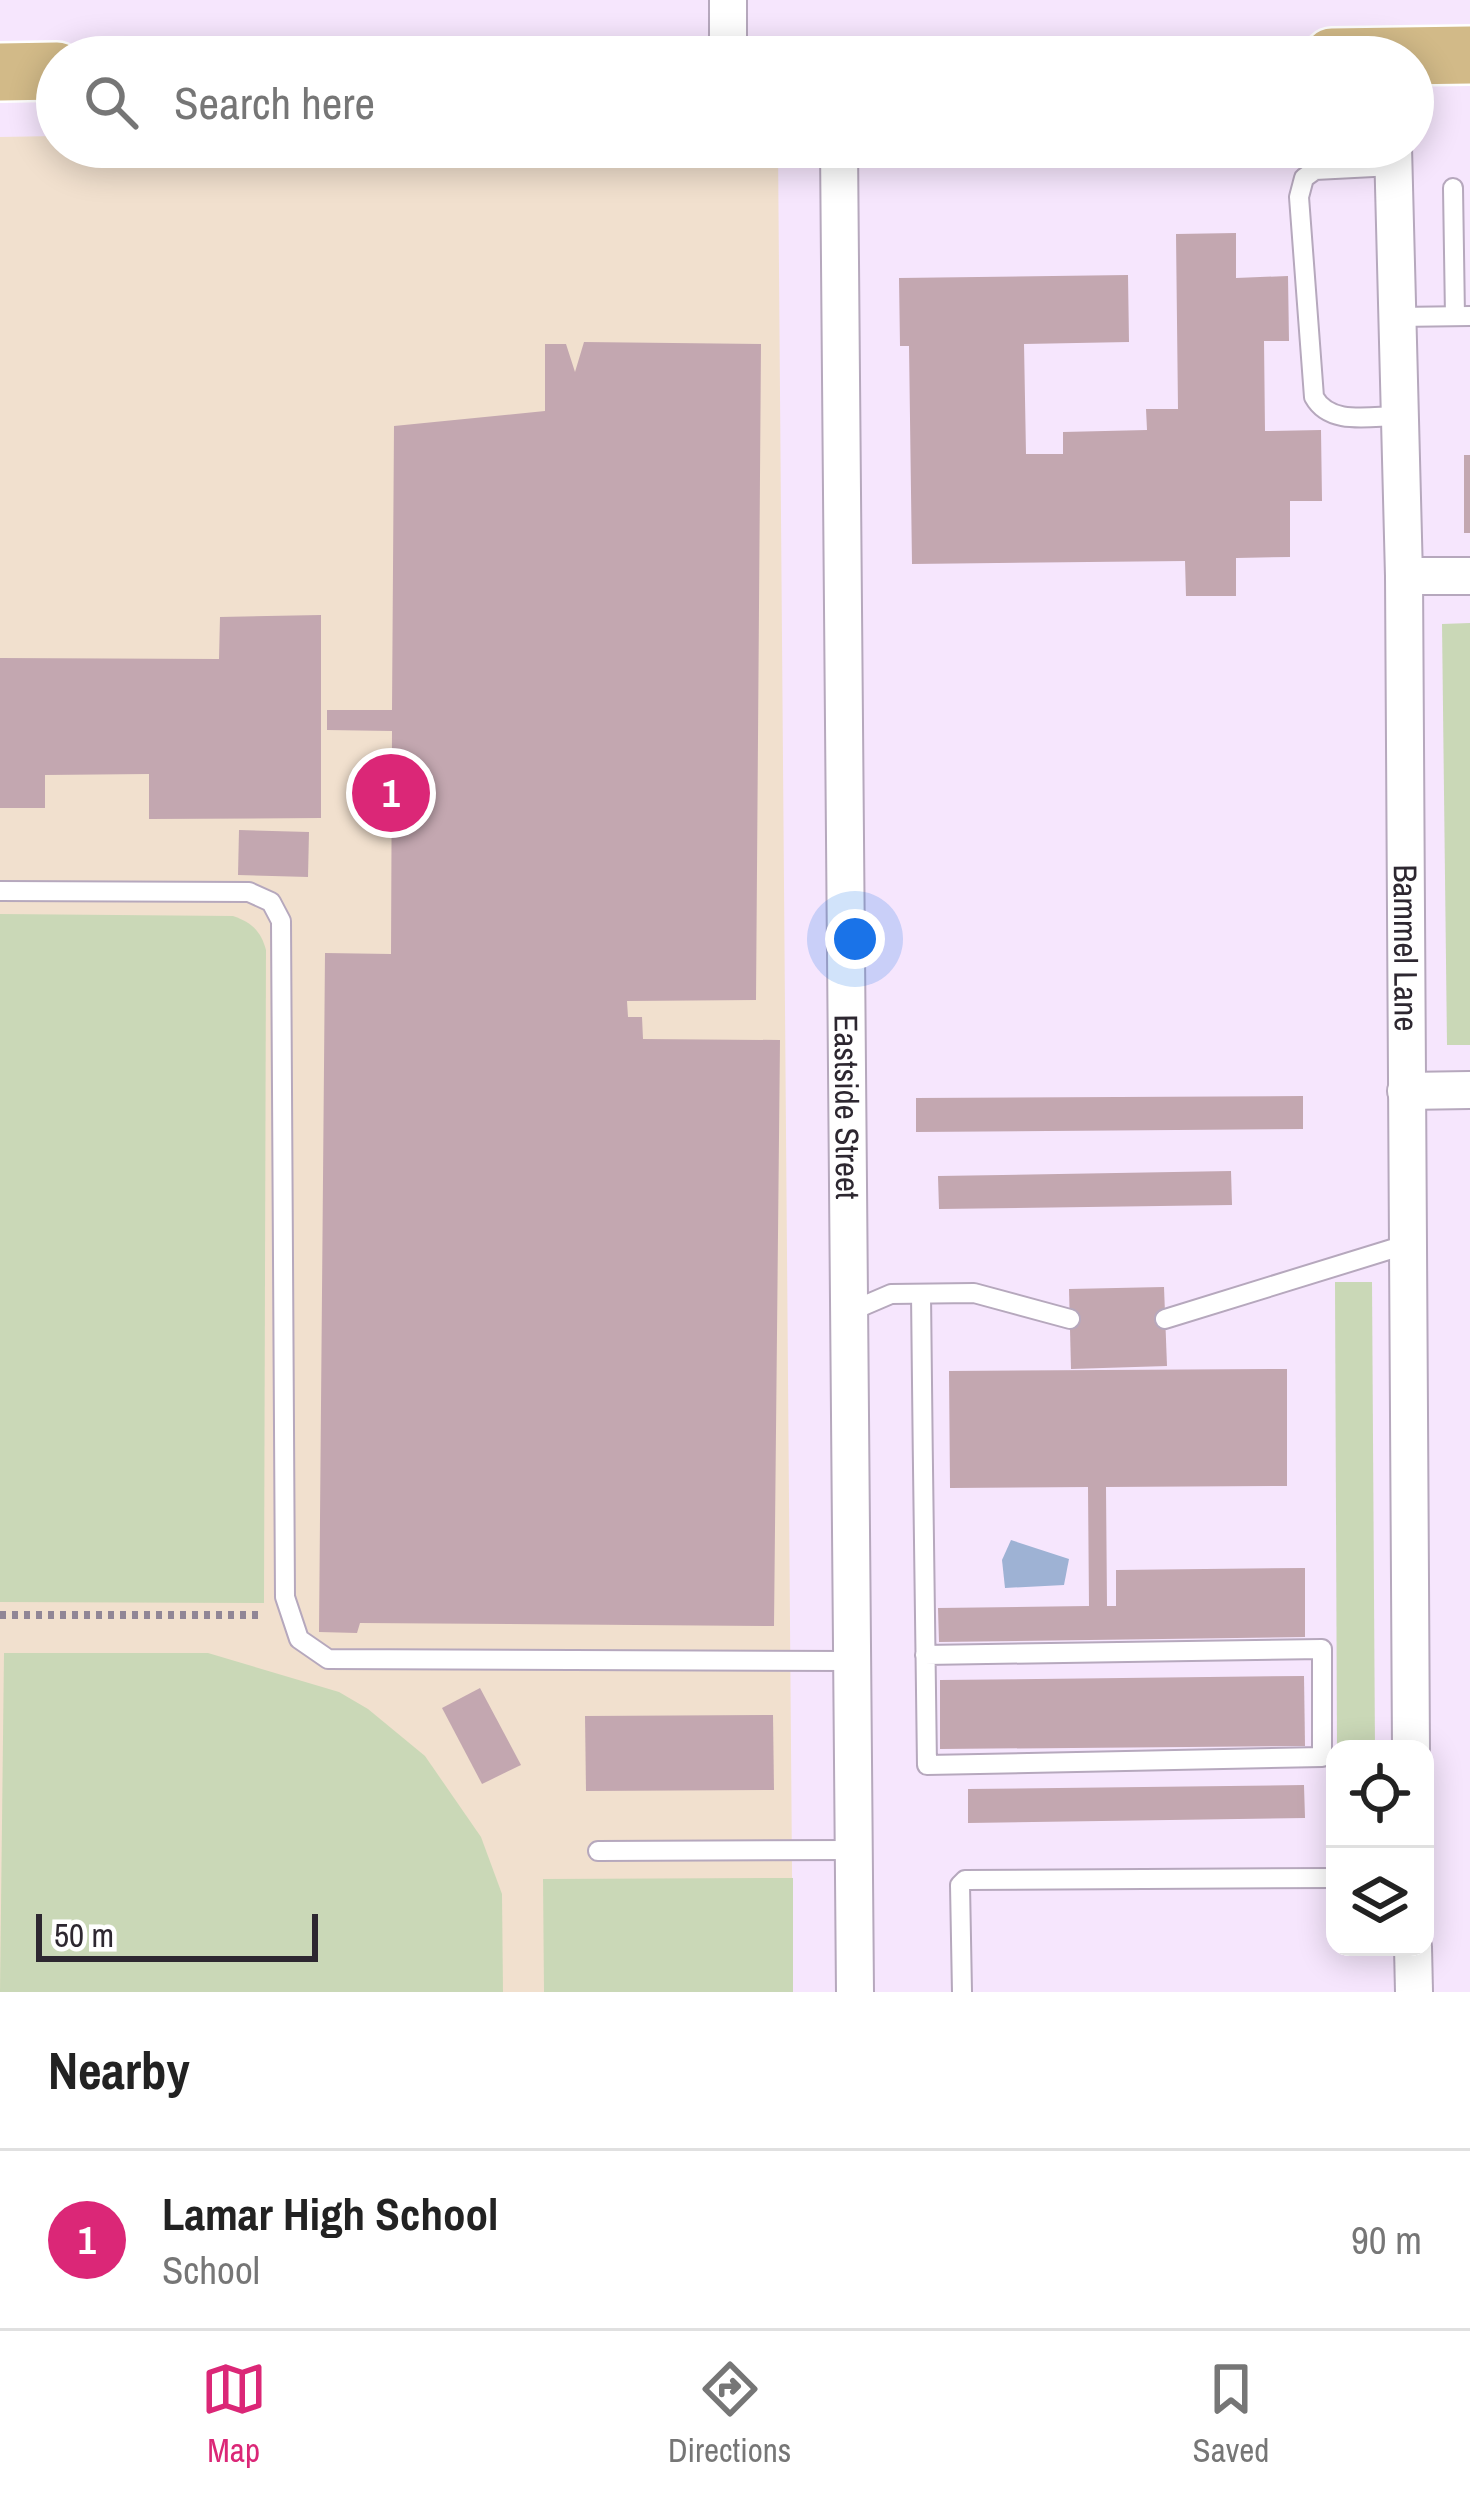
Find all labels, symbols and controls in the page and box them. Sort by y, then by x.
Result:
search box [36,36,1434,168]
icon: search [78,69,144,135]
text: Search here [174,72,375,133]
pin: 1 [352,748,430,838]
street label: Bammel Lane [1384,864,1429,1032]
your location [825,909,885,969]
street label: Eastside Street [825,1014,870,1200]
map controls [1326,1740,1434,1956]
button: locate [1326,1740,1434,1848]
button: layers [1326,1848,1434,1956]
scale bar [36,1908,318,1961]
text: 50 m [54,1913,114,1957]
text: Nearby [48,2036,190,2105]
text: Lamar High School [162,2183,498,2244]
text: 1 [78,2214,96,2266]
text: 90 m [1351,2214,1422,2266]
text: School [162,2244,260,2296]
tab: Map [201,2356,267,2472]
tab: Directions [668,2356,791,2472]
tab: Saved [1193,2356,1269,2472]

